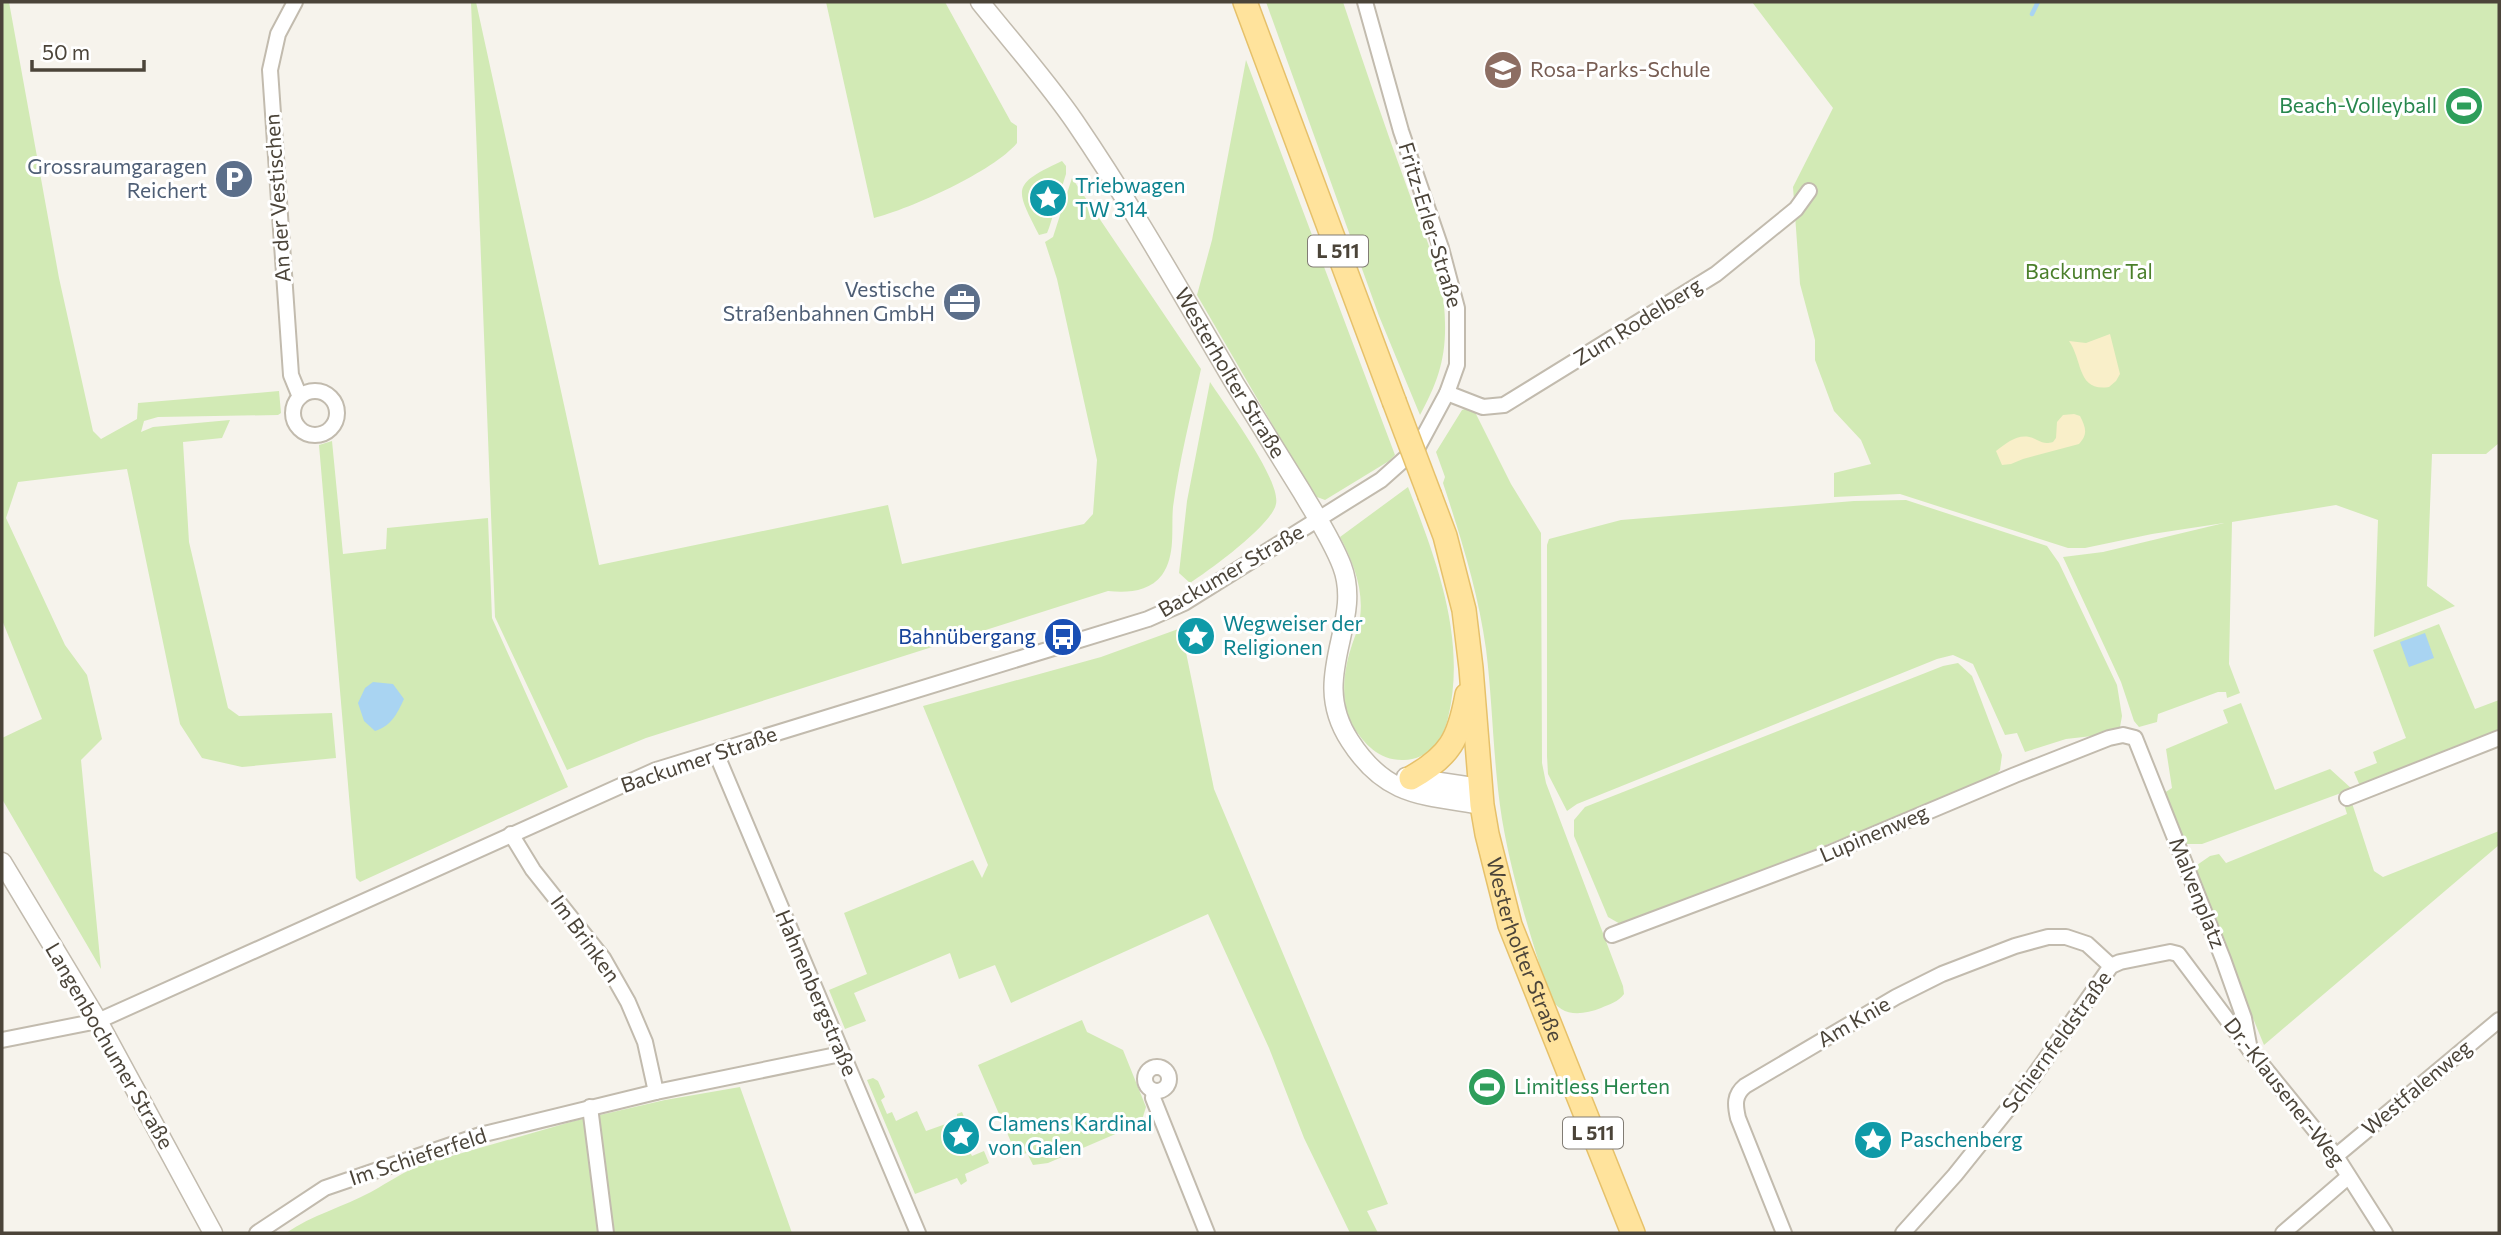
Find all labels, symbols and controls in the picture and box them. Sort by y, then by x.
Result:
scale bar [32,28,144,72]
text: 50 m [42,39,90,64]
school or university icon: Rosa-Parks-Schule [1482,49,1524,91]
place label: Rosa-Parks-Schule [1530,56,1710,81]
sports icon: Beach-Volleyball [2443,85,2485,127]
place label: Beach-Volleyball [2279,92,2437,117]
street label: An der Vestischen [258,113,295,283]
street label: Fritz-Erler-Straße [1394,139,1468,310]
place label: Grossraumgaragen Reichert [27,153,207,202]
parking icon: Grossraumgaragen Reichert [213,158,255,200]
place label: Triebwagen TW 314 [1075,172,1186,221]
place icon: Triebwagen TW 314 [1027,177,1069,219]
road number: L 511 [1308,235,1368,266]
park label: Backumer Tal [2025,258,2153,283]
street label: Zum Rodelberg [1569,271,1706,370]
place label: Vestische Straßenbahnen GmbH [723,276,935,325]
office icon: Vestische Straßenbahnen GmbH [941,281,983,323]
street label: Westerholter Straße [1170,283,1292,462]
street label: Backumer Straße [1153,518,1307,621]
place label: Wegweiser der Religionen [1223,610,1363,659]
place icon: Wegweiser der Religionen [1175,615,1217,657]
bus stop icon: Bahnübergang [1042,616,1084,658]
place label: Bahnübergang [898,623,1036,648]
street label: Backumer Straße [617,720,780,797]
street label: Lupinenweg [1815,799,1931,867]
street label: Malvenplatz [2165,833,2232,952]
street label: Westerholter Straße [1482,854,1569,1045]
street label: Im Brinken [546,890,626,987]
street label: Hahnenbergstraße [771,905,864,1079]
street label: Langenbochumer Straße [41,938,180,1153]
street label: Schiernfeldstraße [1996,965,2116,1117]
street label: Am Knie [1813,990,1894,1051]
street label: Dr.-Klausener-Weg [2220,1012,2351,1170]
street label: Westfalenweg [2356,1034,2476,1140]
sports icon: Limitless Herten [1466,1066,1508,1108]
place label: Limitless Herten [1514,1073,1670,1098]
place label: Clamens Kardinal von Galen [988,1110,1153,1159]
place icon: Clamens Kardinal von Galen [940,1115,982,1157]
road number: L 511 [1563,1118,1623,1148]
place icon: Paschenberg [1852,1119,1894,1161]
street label: Im Schieferfeld [346,1122,489,1190]
place label: Paschenberg [1900,1126,2023,1151]

